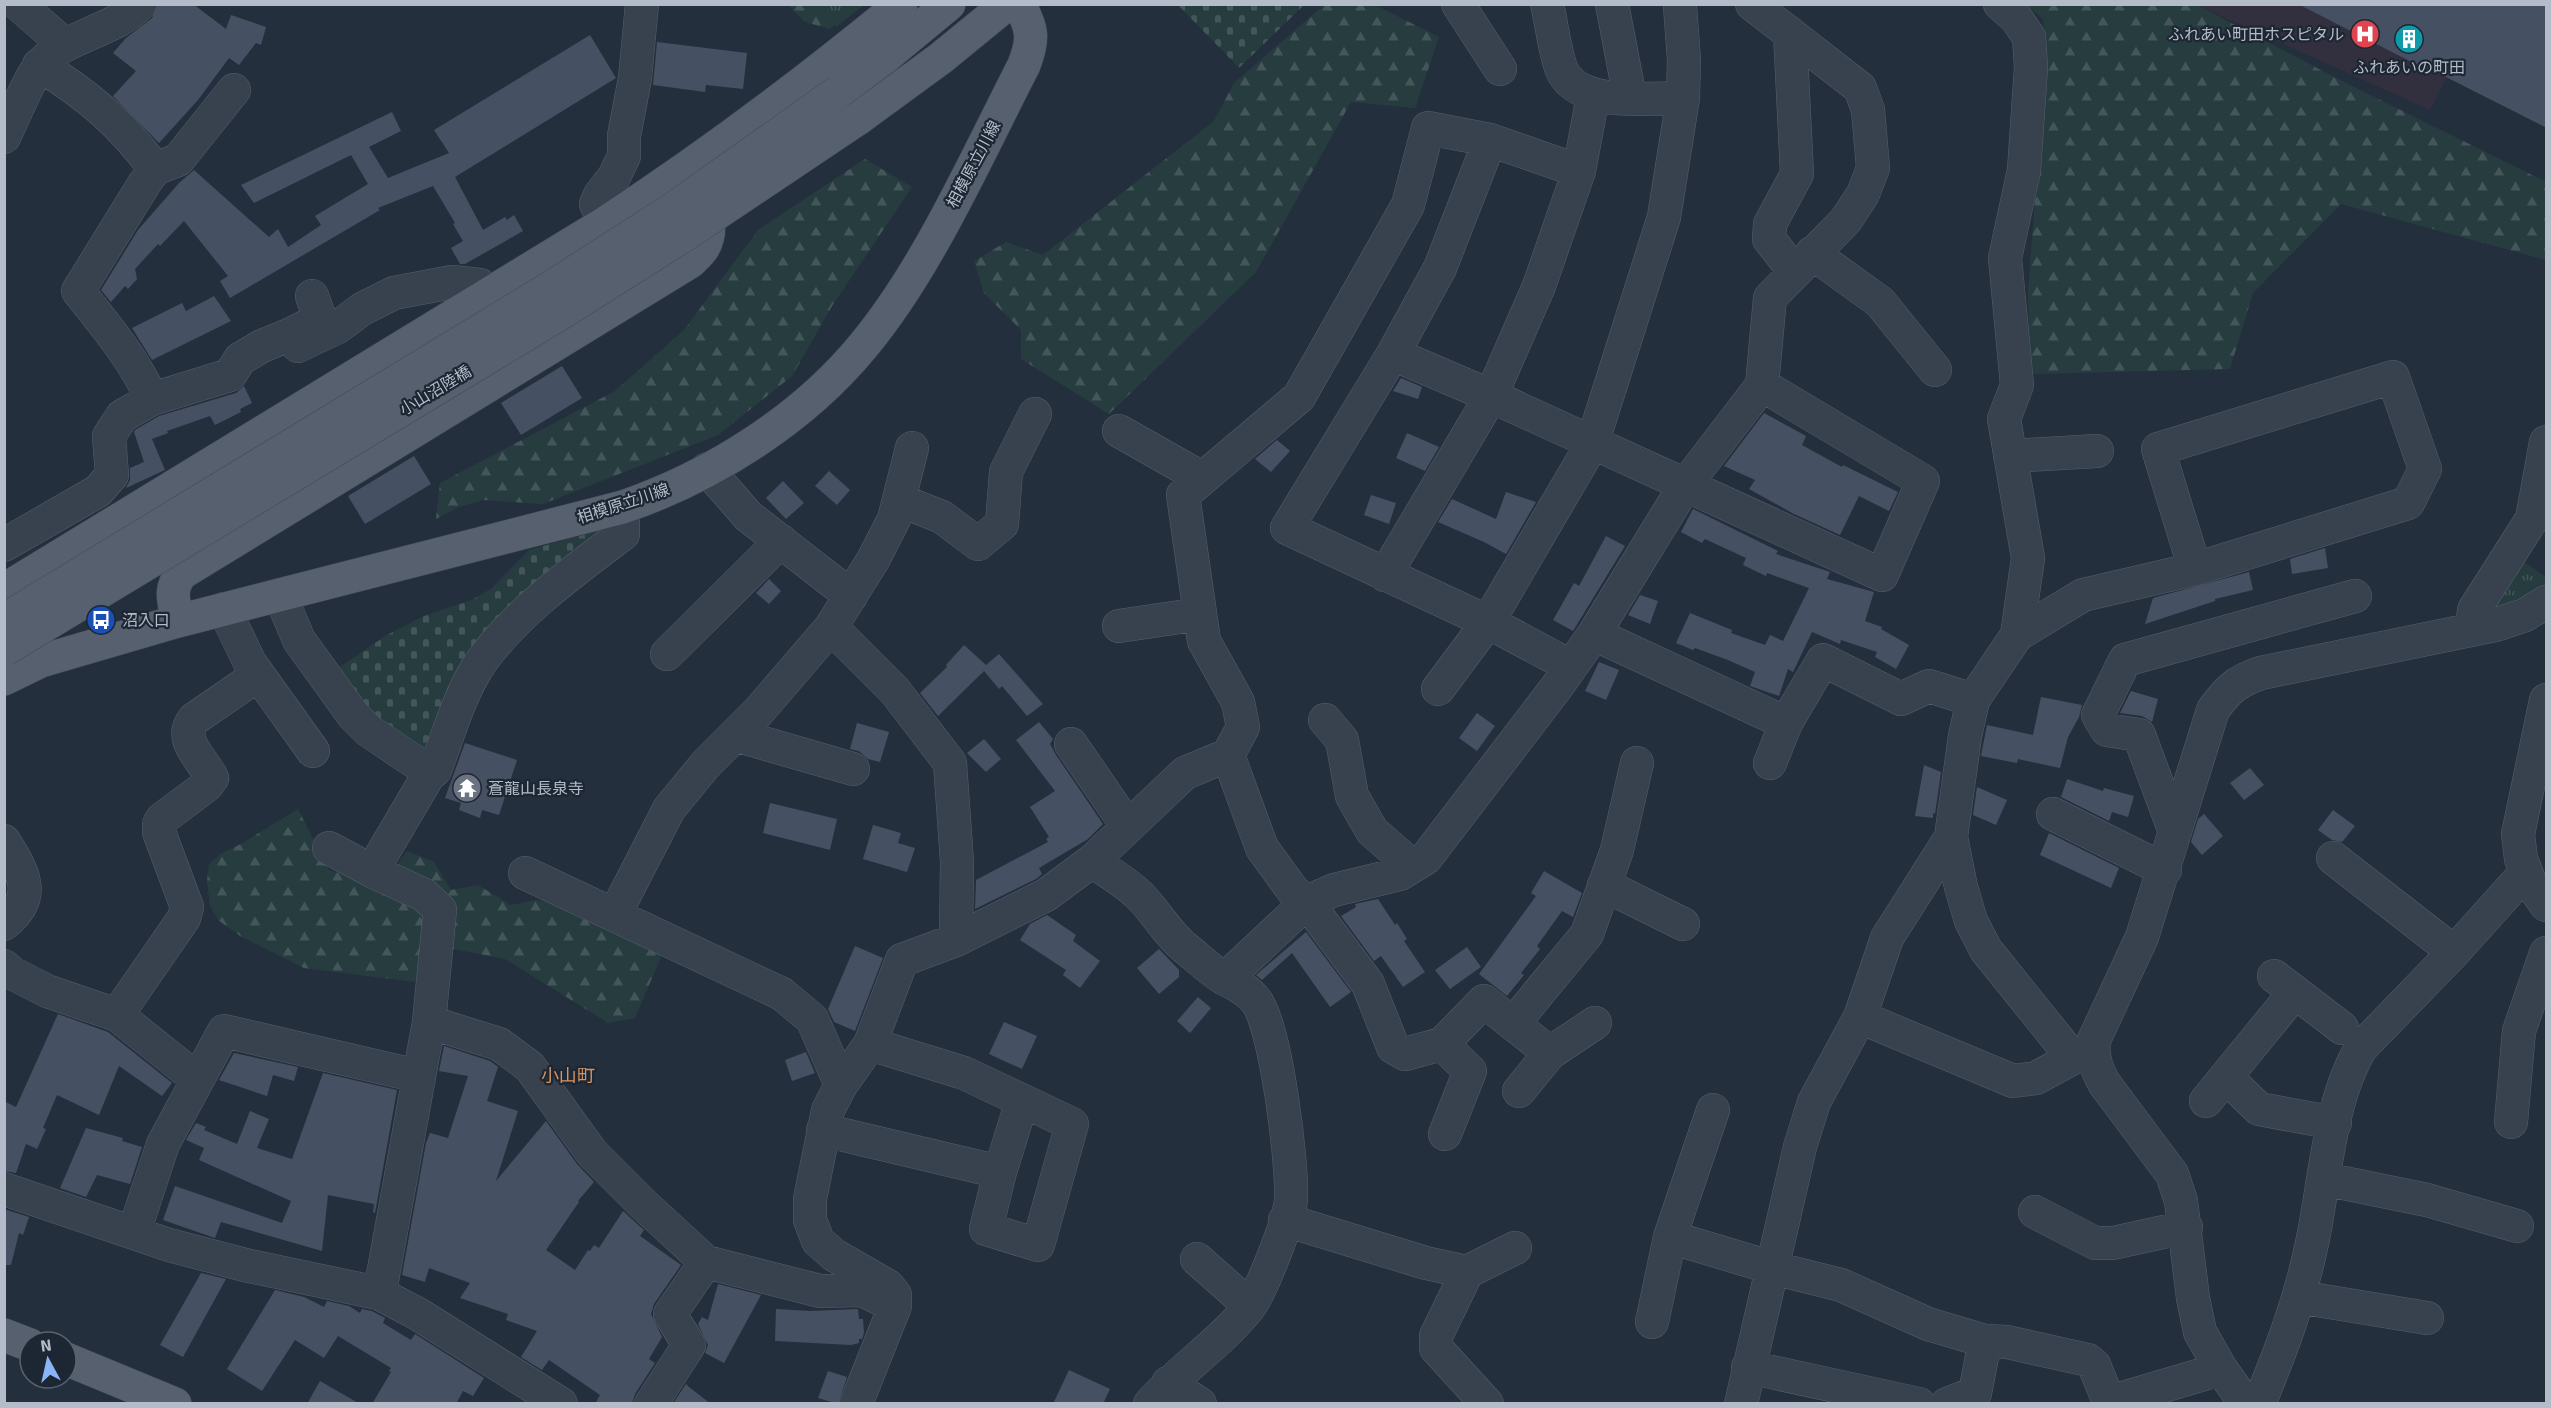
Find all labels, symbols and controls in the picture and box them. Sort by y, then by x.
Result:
hospital icon: ふれあい町田ホスピタル [2349,18,2381,50]
building icon: ふれあいの町田 [2393,23,2425,55]
place label: ふれあい町田ホスピタル [2168,25,2344,45]
place label: ふれあいの町田 [2353,58,2465,78]
street label: 相模原立川線 [943,117,1005,212]
street label: 小山沼陸橋 [396,362,475,420]
street label: 相模原立川線 [575,480,672,528]
bus stop icon: 沼入口 [85,604,117,636]
place label: 沼入口 [122,611,170,631]
temple icon: 蒼龍山長泉寺 [451,772,483,804]
place label: 蒼龍山長泉寺 [488,779,584,799]
district label: 小山町 [541,1065,595,1087]
north arrow [18,1330,78,1390]
text: N [39,1335,53,1357]

